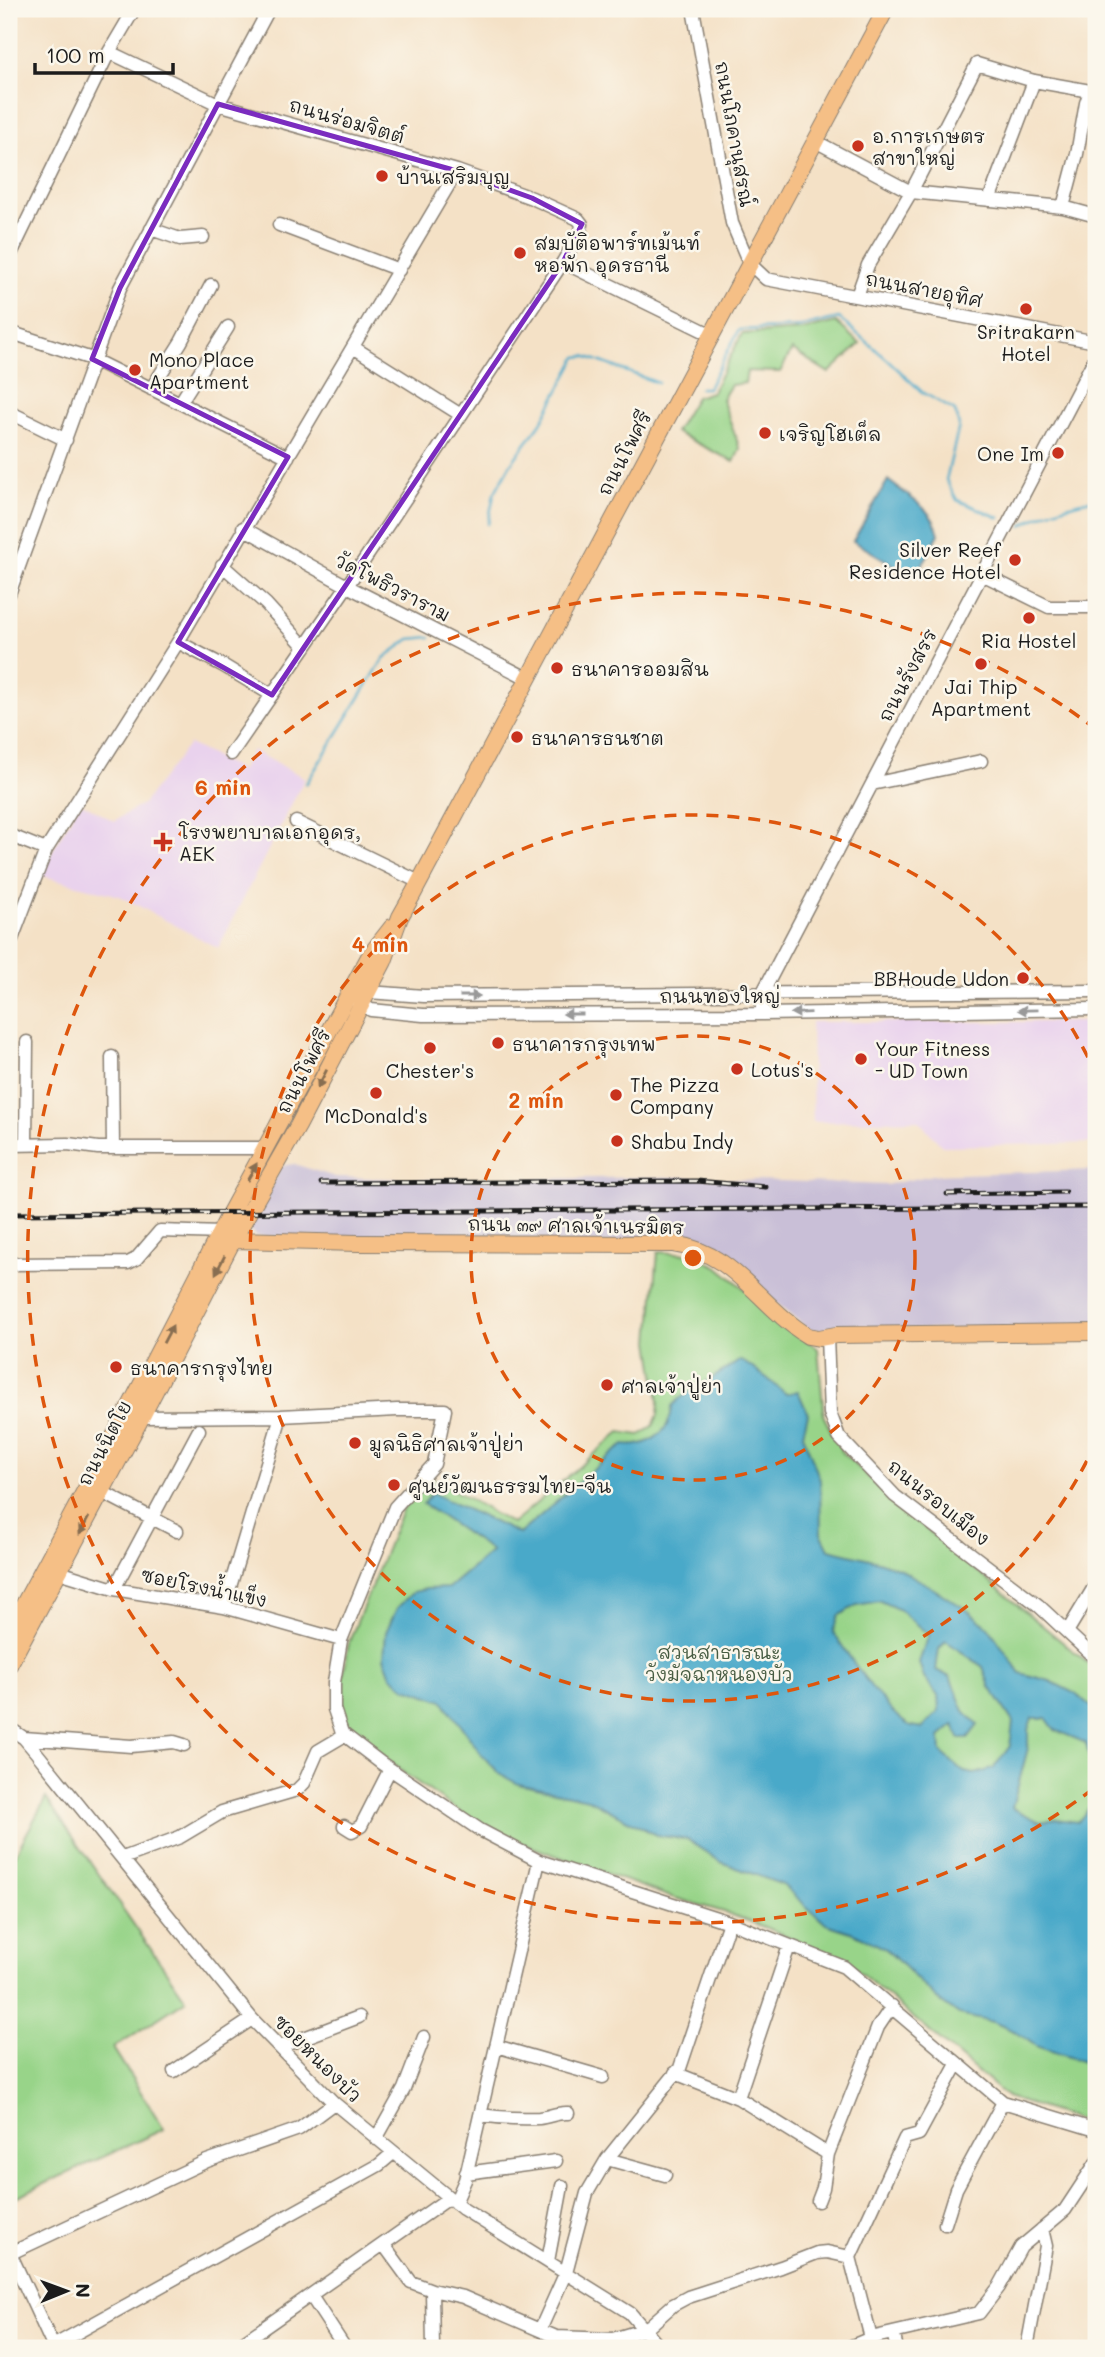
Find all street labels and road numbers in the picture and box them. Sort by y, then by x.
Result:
street label: ถนนโภคานุสรณ์ [708,59,760,209]
street label: ถนนร่อมจิตต์ [286,92,408,148]
street label: ถนนสายอุทิศ [863,265,985,315]
street label: ถนนโพศรี [591,406,657,500]
street label: วัดโพธิวราราม [331,547,455,627]
street label: ถนนรังสรร [872,624,942,726]
street label: ถนนทองใหญ่ [660,983,780,1008]
street label: ถนนโพศรี [270,1024,336,1118]
street label: ถนน ๓๙ ศาลเจ้าเนรมิตร [468,1211,684,1239]
street label: ถนนนิตโย [71,1396,137,1490]
street label: ถนนรอบเมือง [883,1453,995,1551]
street label: ซอยโรงน้ำแข็ง [139,1558,270,1613]
street label: ซอยหนองบัว [269,2009,367,2107]

